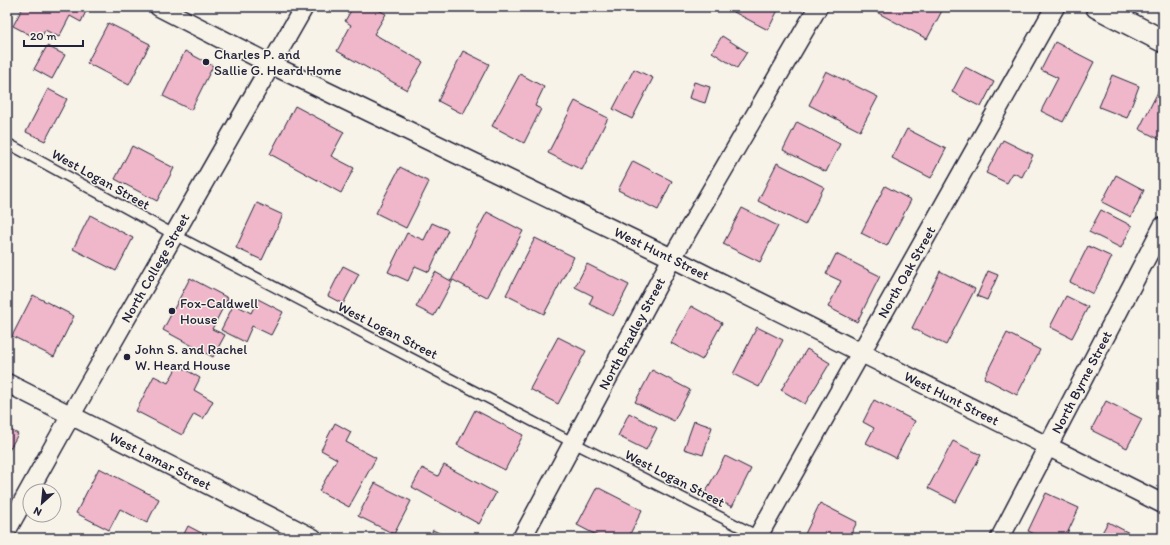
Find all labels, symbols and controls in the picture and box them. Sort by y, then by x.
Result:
scale bar [24,22,83,48]
text: 20 m [30,29,57,43]
place label: Charles P. and Sallie G. Heard Home [214,46,342,79]
marker: Charles P. and Sallie G. Heard Home [201,57,211,67]
street label: West Logan Street [49,145,153,213]
street label: North College Street [118,211,193,326]
street label: West Hunt Street [611,223,712,284]
street label: North Oak Street [874,223,939,321]
street label: North Bradley Street [595,275,669,393]
place label: Fox-Caldwell House [180,295,258,328]
street label: West Logan Street [335,298,441,363]
marker: Fox-Caldwell House [167,306,177,316]
street label: North Byrne Street [1048,328,1116,437]
place label: John S. and Rachel W. Heard House [135,341,247,374]
marker: John S. and Rachel W. Heard House [122,352,132,362]
street label: West Hunt Street [901,368,1002,429]
street label: West Lamar Street [106,428,214,494]
street label: West Logan Street [622,446,728,511]
north arrow [22,483,62,523]
text: N [31,504,44,519]

